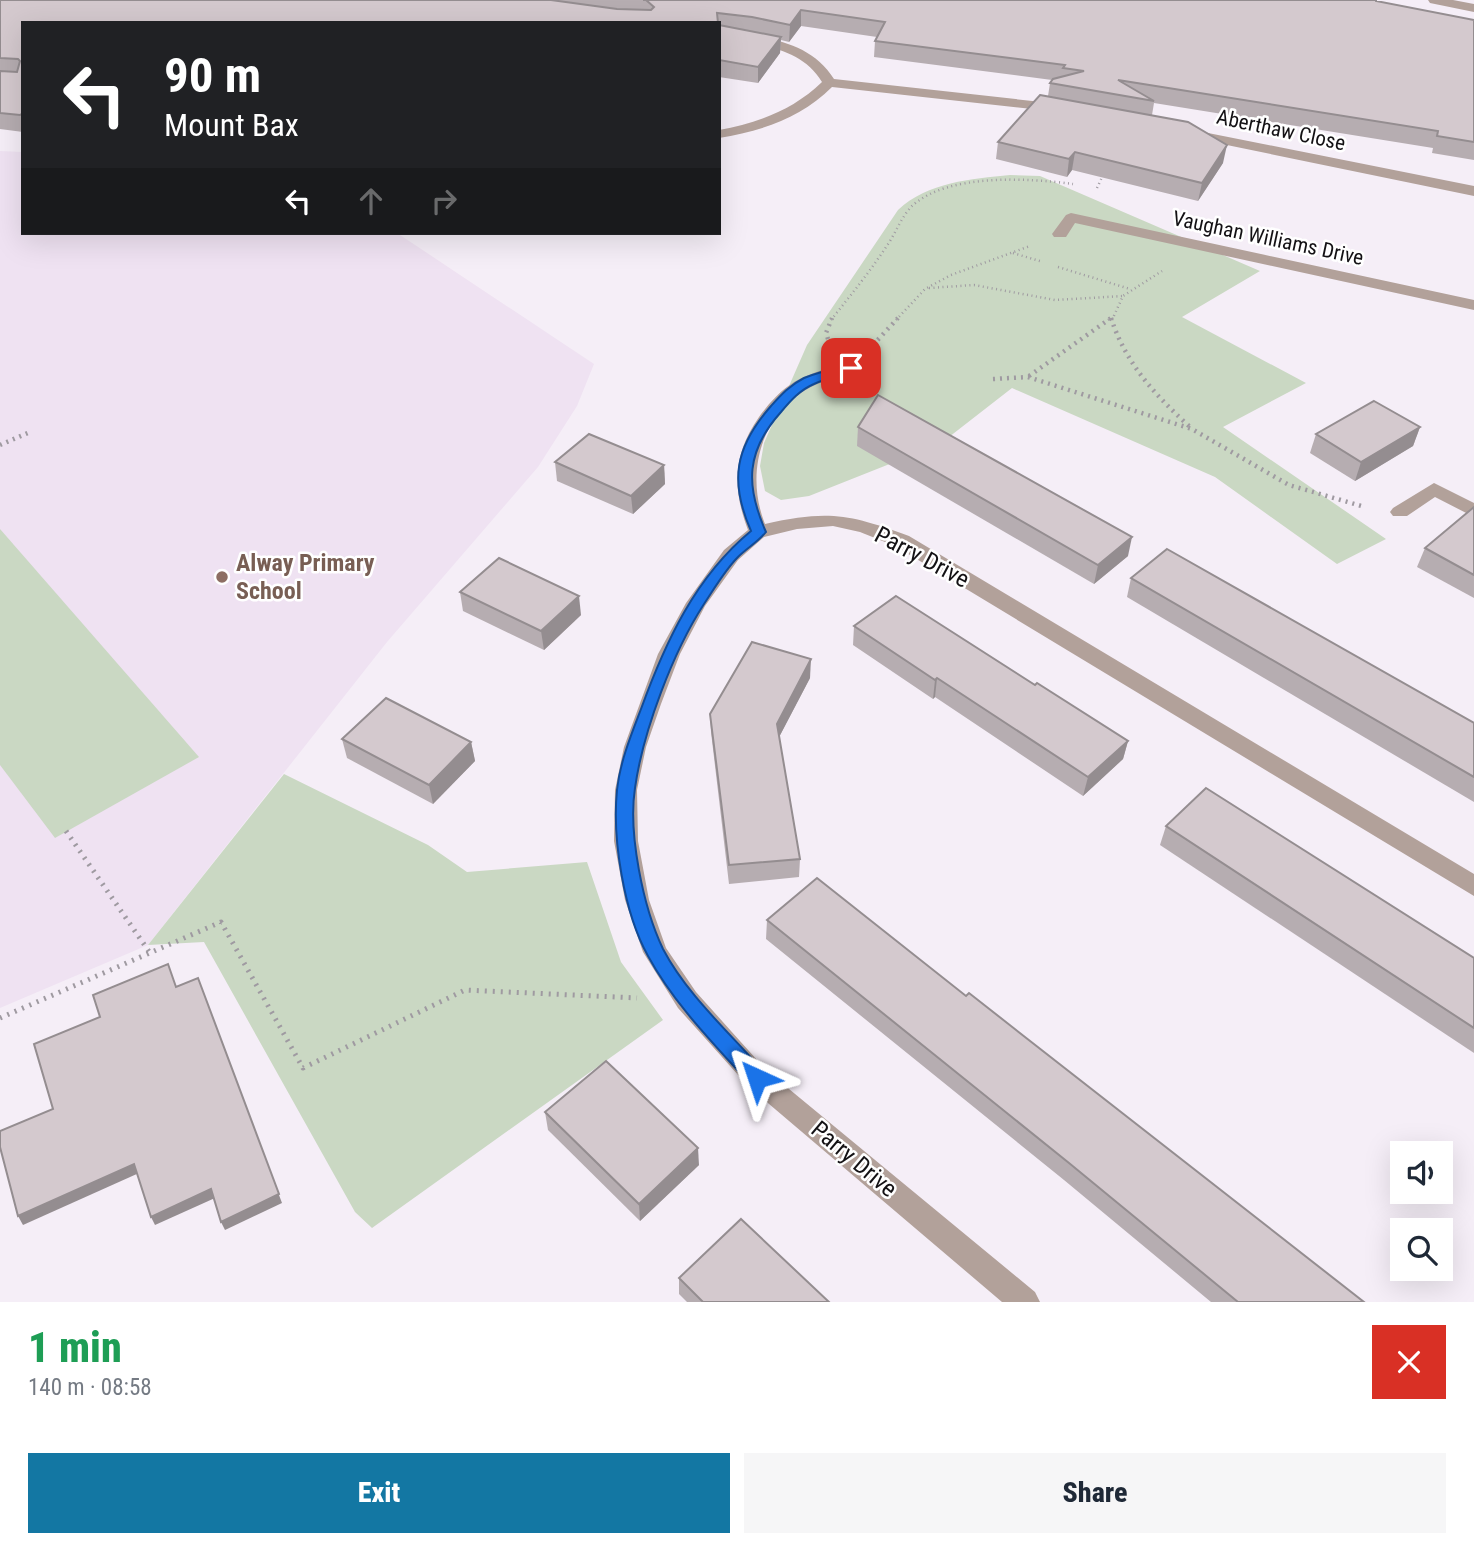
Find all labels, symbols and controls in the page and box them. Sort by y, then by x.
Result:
text: 90 m [164,47,261,104]
icon: left [49,49,140,140]
street label: Aberthaw Close [1215,105,1348,155]
text: Mount Bax [164,106,299,144]
icon: left [279,182,317,220]
icon: ahead [352,182,390,220]
icon: right [425,182,463,220]
street label: Vaughan Williams Drive [1170,206,1366,270]
pin [821,338,881,398]
icon: arrive [832,349,870,387]
street label: Parry Drive [870,520,974,594]
place label: Alway Primary School [236,549,375,605]
marker: Alway Primary School [214,569,230,585]
position arrow [720,1041,794,1115]
street label: Parry Drive [806,1115,902,1203]
map controls [1390,1141,1453,1281]
button: sound [1390,1141,1453,1204]
button: search [1390,1218,1453,1281]
text: 1 min [28,1323,122,1372]
button: close [1372,1325,1446,1399]
text: 140 m · 08:58 [28,1374,152,1401]
button: Exit [28,1453,730,1533]
button: Share [744,1453,1446,1533]

